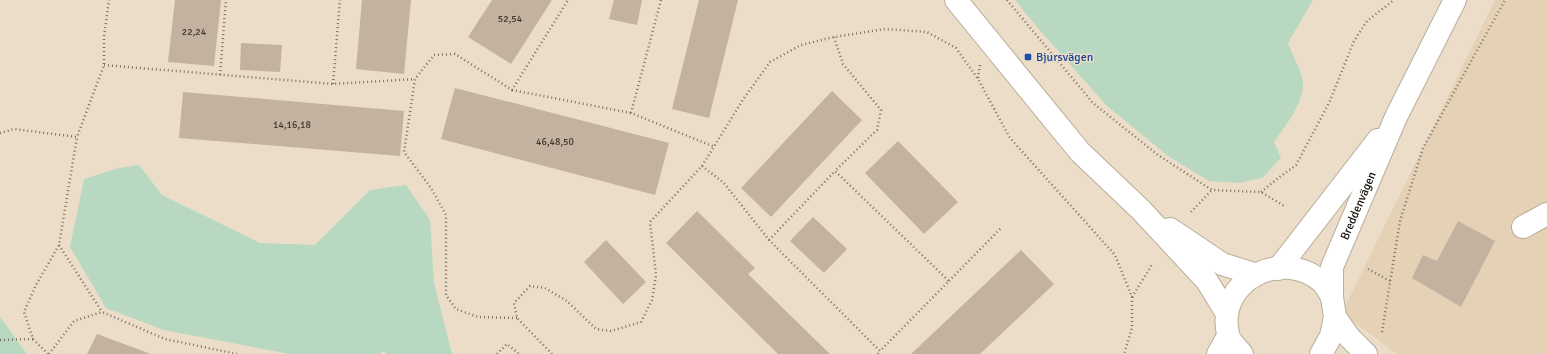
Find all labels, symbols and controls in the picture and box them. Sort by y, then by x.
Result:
house number: 52,54 [498,13,523,25]
house number: 22,24 [182,26,207,38]
place label: Bjursvägen [1036,50,1093,65]
marker: Bjursvägen [1023,52,1033,62]
house number: 14,16,18 [273,119,311,131]
house number: 46,48,50 [536,136,574,148]
street label: Breddenvägen [1337,169,1380,242]

